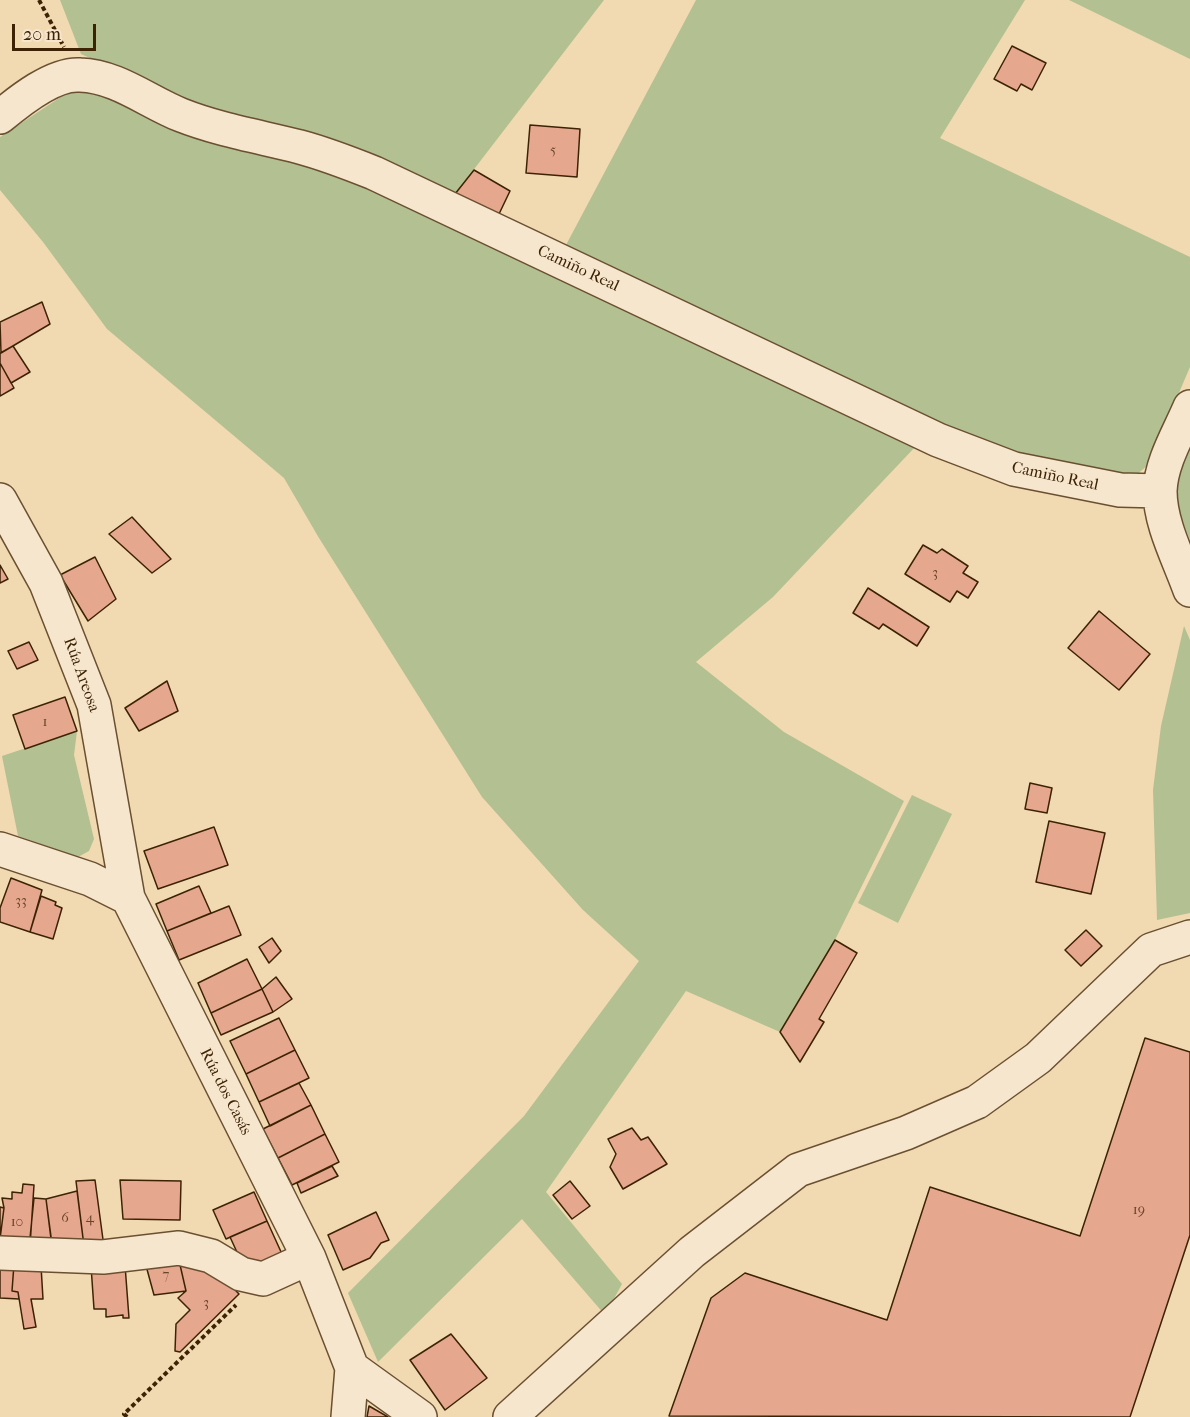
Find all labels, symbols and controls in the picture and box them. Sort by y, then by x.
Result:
scale bar [15,12,99,50]
text: 20 m [23,24,61,45]
house number: 5 [550,143,556,159]
street label: Camiño Real [534,242,622,296]
street label: Camiño Real [1010,458,1100,496]
house number: 3 [932,566,938,582]
street label: Rúa Areosa [59,635,103,715]
house number: 1 [43,715,47,731]
house number: 33 [15,894,27,910]
street label: Rúa dos Casás [195,1045,255,1139]
house number: 19 [1133,1203,1145,1219]
house number: 6 [61,1211,69,1227]
house number: 4 [86,1211,94,1227]
house number: 10 [11,1215,23,1231]
house number: 7 [163,1268,169,1284]
house number: 3 [203,1296,209,1312]

